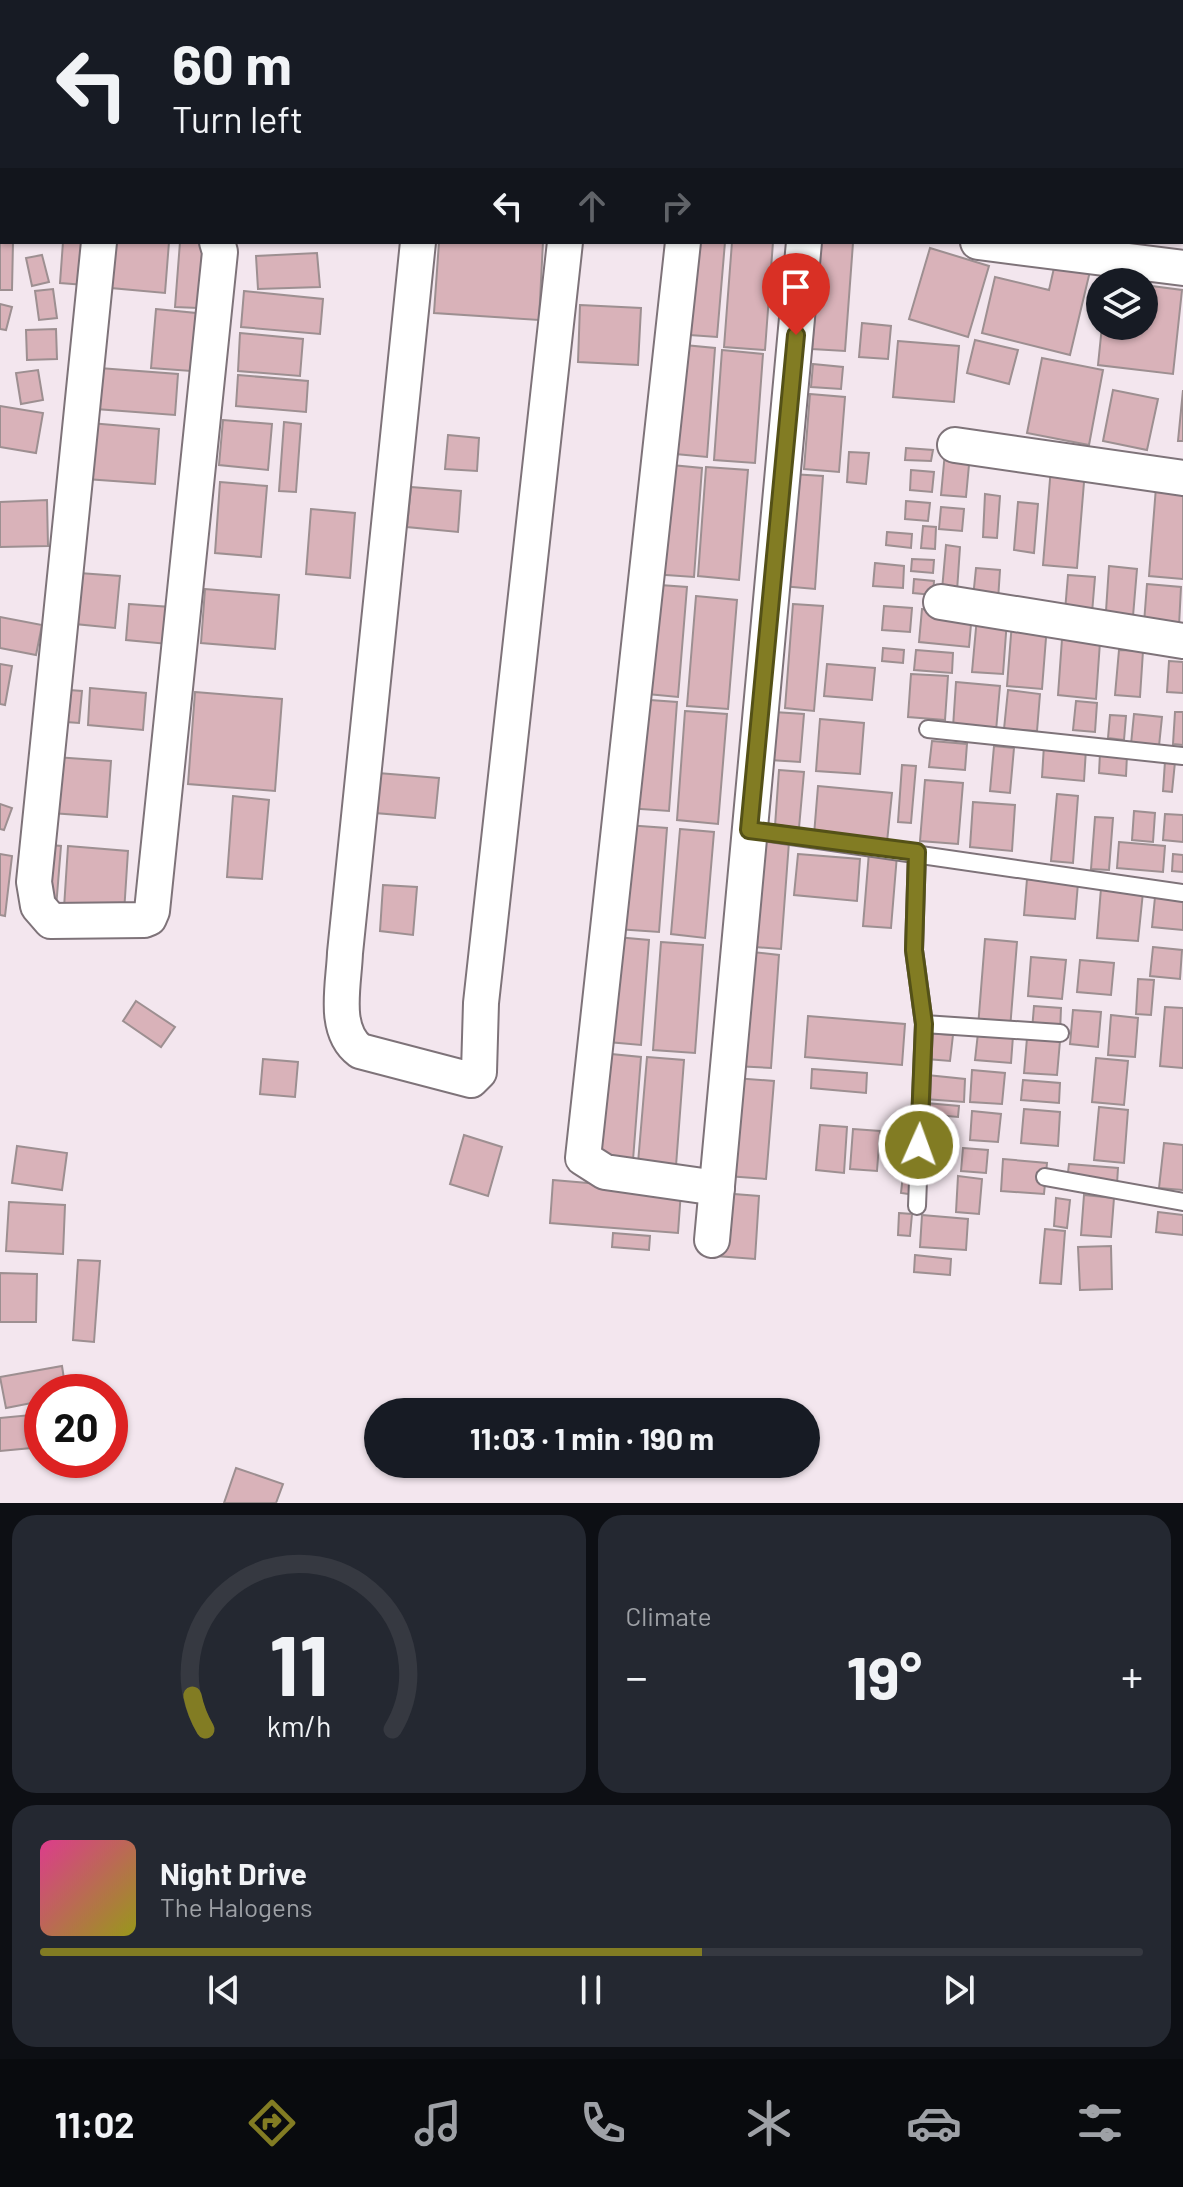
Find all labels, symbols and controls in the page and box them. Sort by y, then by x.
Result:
text: 60 m [172,29,292,96]
icon: left [40,32,144,136]
text: Turn left [172,97,303,140]
icon: left [486,184,530,228]
icon: ahead [570,184,614,228]
icon: right [654,184,698,228]
pin [762,253,830,335]
icon: arrive [774,265,818,309]
map controls [1086,268,1158,340]
button: layers [1086,268,1158,340]
position arrow [877,1103,961,1187]
speed limit sign: 20 [24,1374,128,1478]
text: 11:03 · 1 min · 190 m [470,1420,714,1456]
text: Climate [626,1600,712,1631]
text: 11 [269,1613,328,1713]
text: 19° [846,1640,922,1712]
text: − [626,1649,648,1702]
text: + [1121,1649,1143,1702]
text: km/h [266,1708,331,1743]
text: Night Drive [160,1855,307,1891]
text: The Halogens [160,1891,312,1922]
icon: previous [202,1968,246,2012]
icon: pause [569,1968,613,2012]
icon: next [937,1968,981,2012]
icon: directions [244,2095,300,2151]
icon: music [410,2095,466,2151]
icon: phone [575,2095,631,2151]
icon: climate [741,2095,797,2151]
icon: car [906,2095,962,2151]
icon: filters [1072,2095,1128,2151]
text: 11:02 [55,2102,134,2145]

